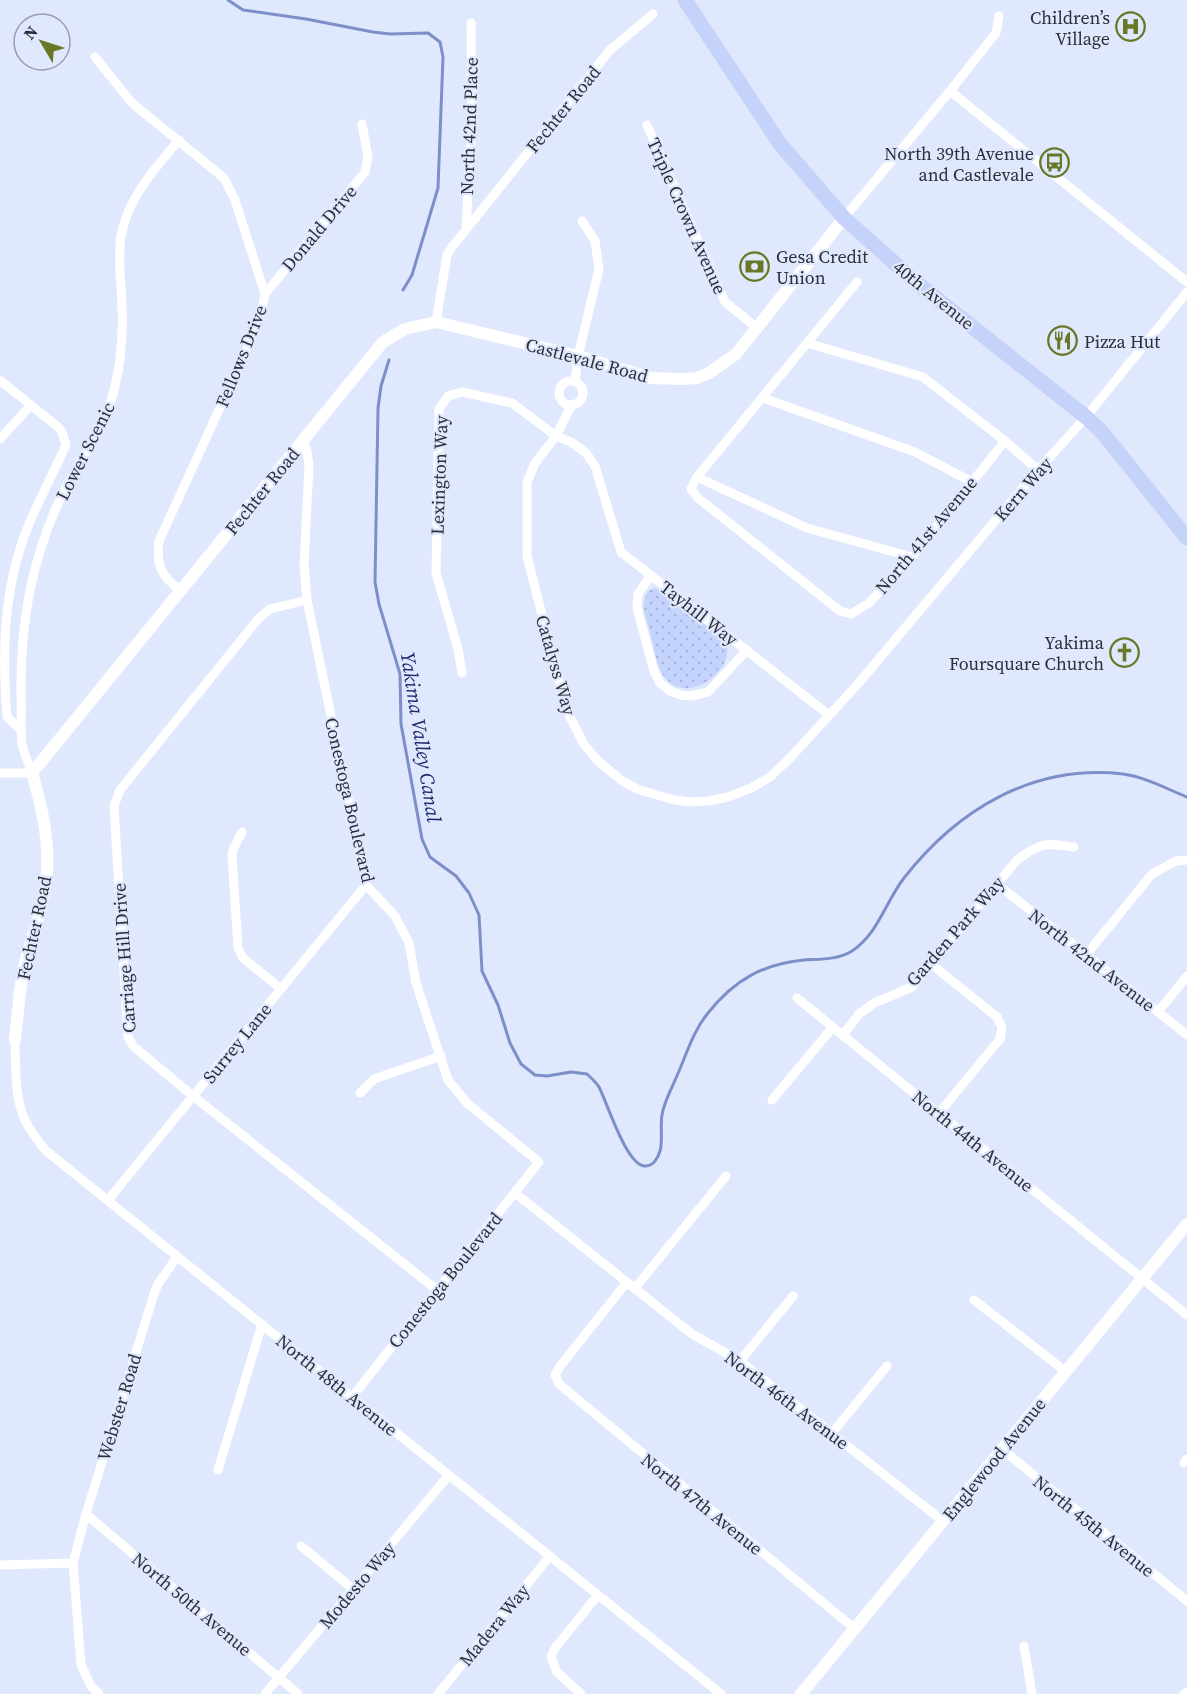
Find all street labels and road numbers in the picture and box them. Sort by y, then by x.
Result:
street label: North 42nd Place [454,57,484,195]
street label: Fechter Road [520,60,606,158]
street label: Triple Crown Avenue [641,134,733,298]
street label: Donald Drive [275,179,363,277]
street label: 40th Avenue [888,254,980,336]
street label: Fellows Drive [209,301,273,411]
street label: Castlevale Road [523,332,651,388]
street label: Lower Scenic [50,397,121,504]
street label: Lexington Way [424,414,454,535]
street label: Fechter Road [219,442,305,540]
street label: Kern Way [988,451,1058,526]
street label: North 41st Avenue [869,471,983,599]
street label: Tayhill Way [655,575,744,652]
street label: Catalyss Way [530,612,582,719]
street label: Conestoga Boulevard [319,715,381,885]
street label: Garden Park Way [900,870,1010,991]
street label: Fechter Road [11,874,57,982]
street label: Carriage Hill Drive [106,882,142,1034]
street label: North 42nd Avenue [1024,903,1160,1017]
street label: Surrey Lane [197,997,277,1089]
street label: North 44th Avenue [907,1084,1039,1198]
street label: Conestoga Boulevard [382,1207,508,1353]
street label: North 48th Avenue [271,1328,403,1442]
street label: North 46th Avenue [720,1345,854,1455]
street label: Webster Road [91,1350,147,1464]
street label: Englewood Avenue [936,1392,1052,1526]
street label: North 47th Avenue [636,1447,768,1561]
street label: North 45th Avenue [1028,1469,1160,1583]
street label: Modesto Way [313,1536,401,1634]
street label: North 50th Avenue [127,1546,257,1662]
street label: Madera Way [453,1578,535,1671]

